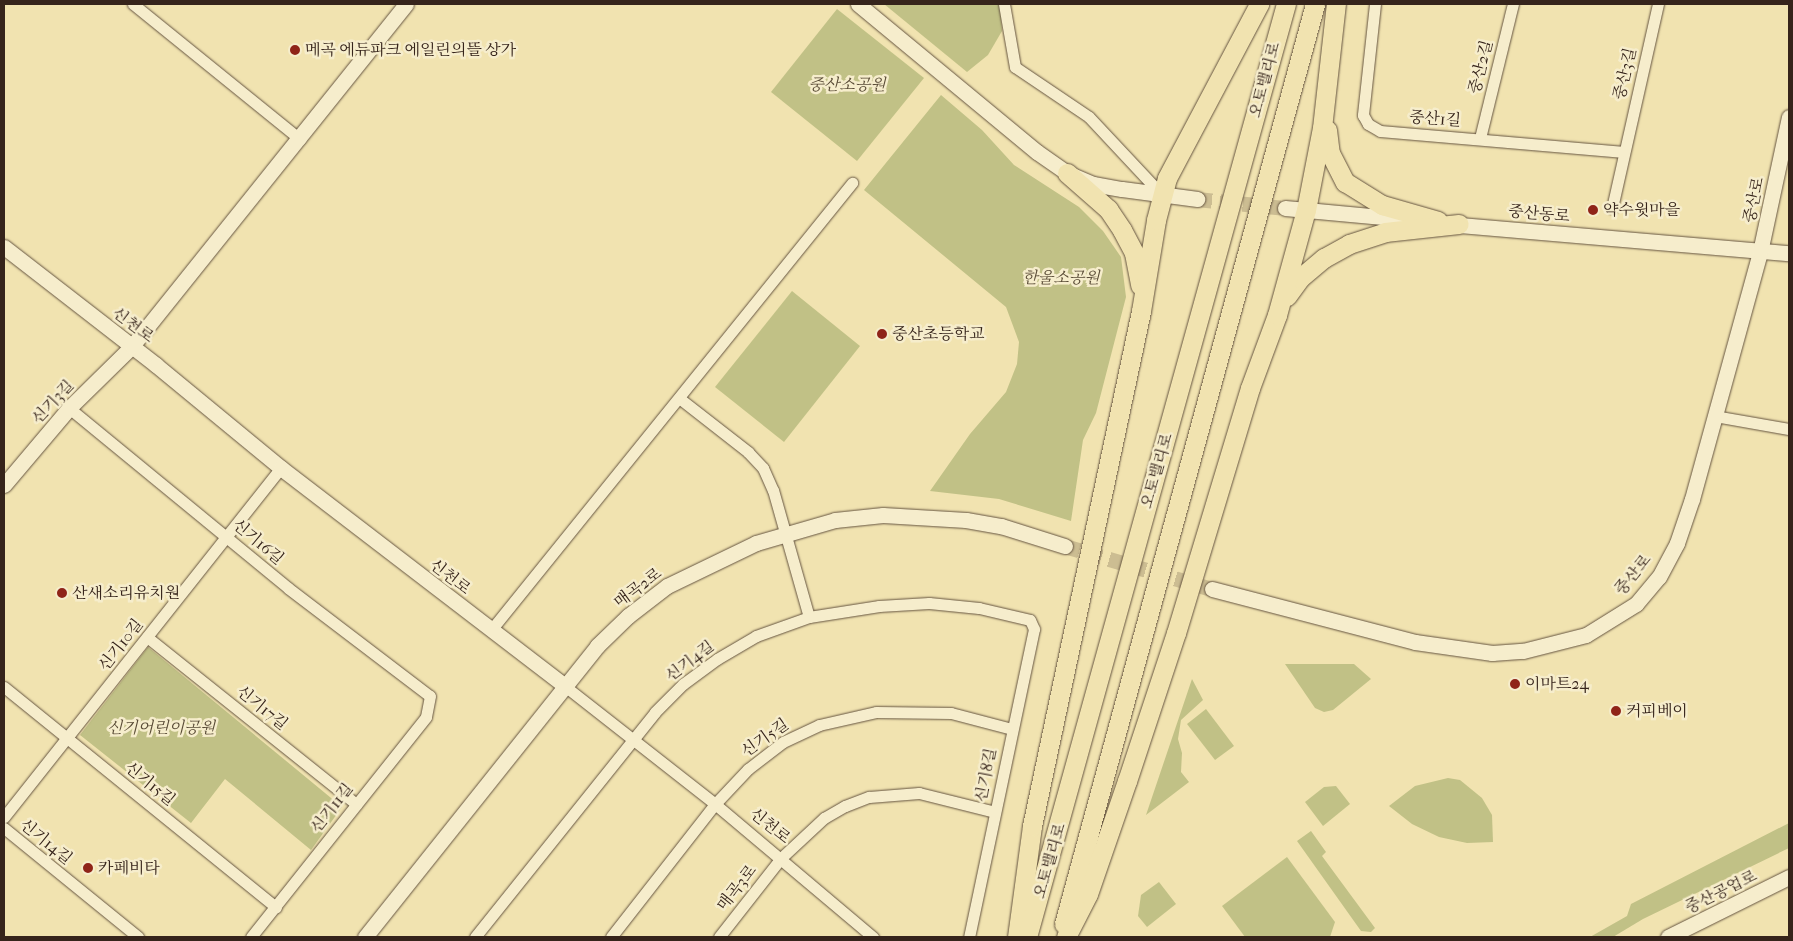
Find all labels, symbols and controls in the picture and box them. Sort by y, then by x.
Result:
street label: 중산2길 [1465,38,1497,96]
place label: 메곡 에듀파크 에일린의뜰 상가 [305,40,516,60]
street label: 오토밸리로 [1246,40,1284,120]
marker: 메곡 에듀파크 에일린의뜰 상가 [289,44,301,56]
street label: 중산3길 [1610,46,1640,102]
park label: 중산소공원 [808,75,886,95]
street label: 중산1길 [1408,108,1462,130]
street label: 중산로 [1740,175,1768,225]
place label: 약수윗마을 [1603,200,1680,220]
street label: 중산동로 [1507,202,1571,226]
marker: 약수윗마을 [1587,204,1599,216]
park label: 한울소공원 [1022,268,1100,288]
street label: 신천로 [109,303,157,347]
place label: 중산초등학교 [892,324,985,344]
marker: 중산초등학교 [876,328,888,340]
street label: 신기3길 [28,376,78,428]
street label: 오토밸리로 [1137,431,1177,511]
street label: 신기16길 [229,515,287,569]
street label: 중산로 [1611,551,1655,599]
street label: 신천로 [426,555,474,599]
street label: 매곡2로 [610,564,666,612]
place label: 산새소리유치원 [72,583,180,603]
marker: 산새소리유치원 [56,587,68,599]
street label: 신기10길 [95,615,147,675]
street label: 신기4길 [662,637,718,685]
place label: 이마트24 [1525,674,1589,694]
marker: 이마트24 [1509,678,1521,690]
street label: 신기17길 [233,682,291,734]
place label: 커피베이 [1626,701,1688,721]
marker: 커피베이 [1610,705,1622,717]
street label: 신기5길 [738,715,792,761]
park label: 신기어린이공원 [107,718,215,738]
street label: 신기8길 [971,746,1001,804]
street label: 신기15길 [121,758,179,810]
street label: 신기11길 [307,779,357,837]
street label: 신천로 [746,804,794,848]
street label: 신기14길 [16,815,76,869]
street label: 오토밸리로 [1030,821,1070,901]
place label: 카페비타 [98,858,160,878]
street label: 매곡3로 [713,861,761,915]
marker: 카페비타 [82,862,94,874]
street label: 중산공업로 [1682,866,1760,918]

